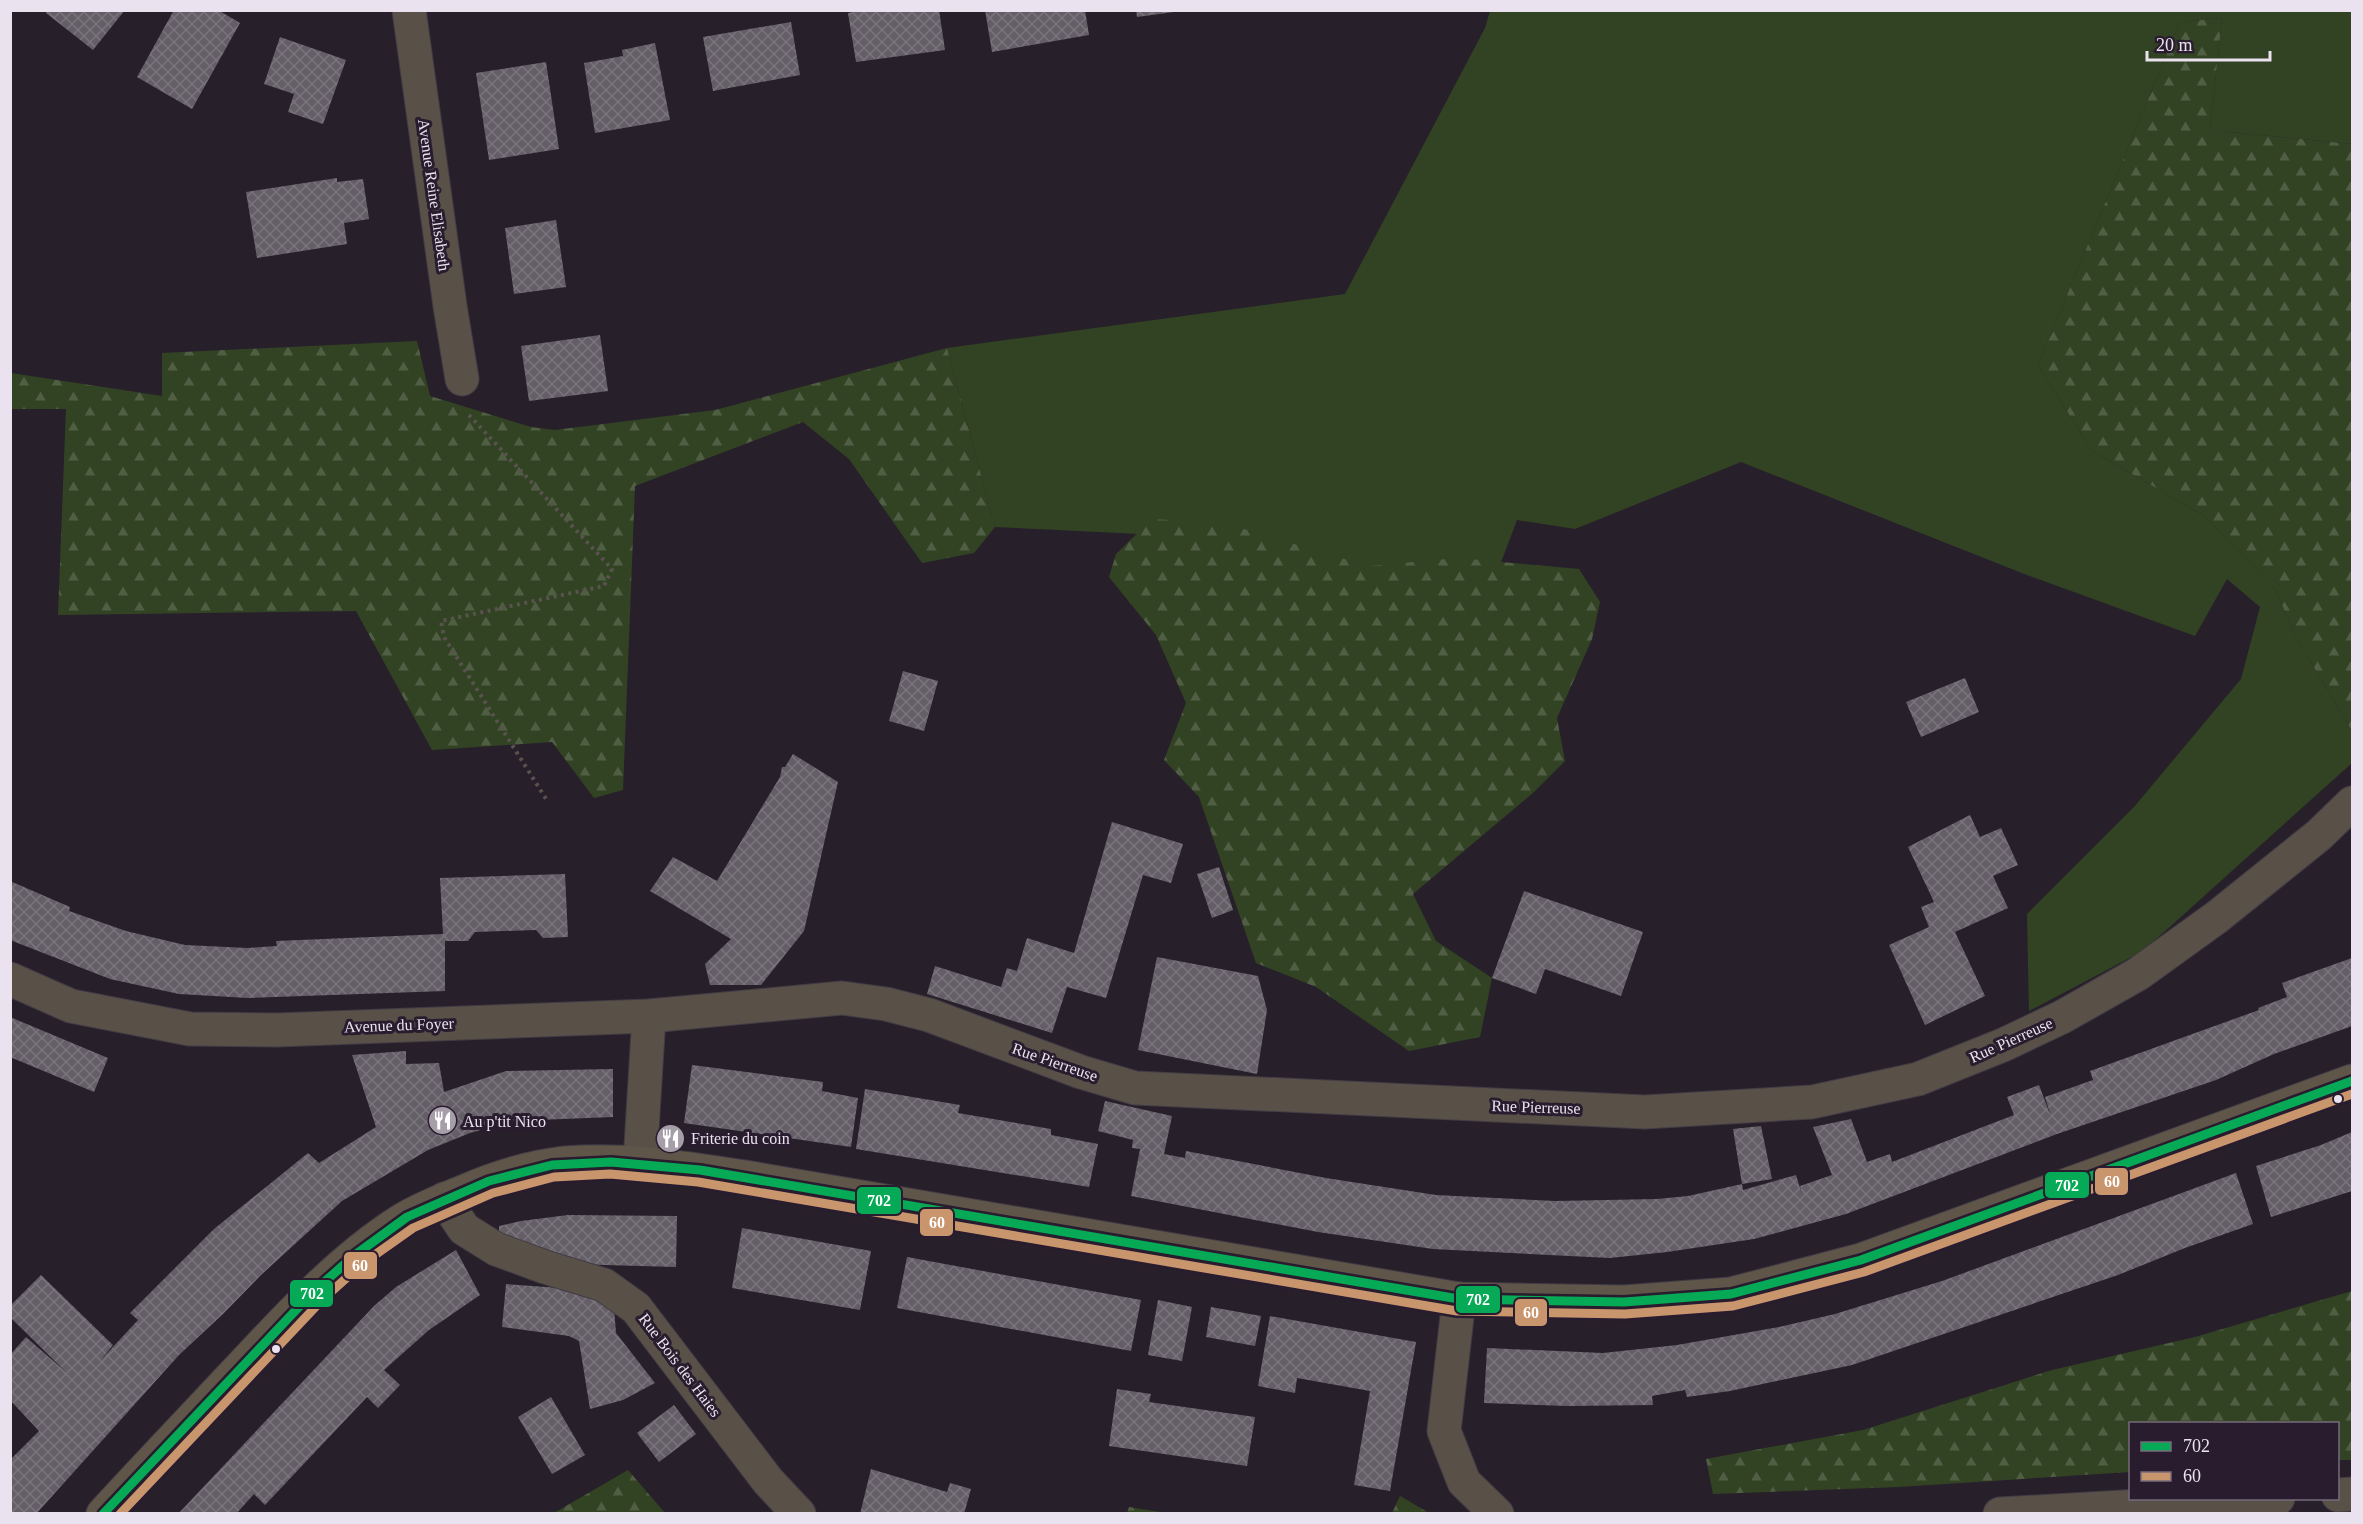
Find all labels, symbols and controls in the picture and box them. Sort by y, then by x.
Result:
scale bar [2147,24,2270,62]
text: 20 m [2156,35,2193,55]
street label: Avenue Reine Elisabeth [415,118,453,272]
street label: Rue Pierreuse [1967,1014,2055,1066]
street label: Avenue du Foyer [344,1015,455,1036]
street label: Rue Pierreuse [1010,1039,1100,1085]
unlabelled marker [2332,1093,2344,1105]
street label: Rue Pierreuse [1491,1097,1581,1117]
restaurant icon: Au p'tit Nico [426,1105,458,1137]
place label: Au p'tit Nico [463,1113,546,1131]
restaurant icon: Friterie du coin [654,1122,686,1154]
place label: Friterie du coin [691,1130,790,1147]
line badge: 60 [2094,1167,2129,1196]
line badge: 702 [2044,1171,2090,1199]
text: 60 [2104,1173,2120,1190]
text: 702 [2055,1177,2079,1194]
line badge: 702 [856,1186,902,1215]
text: 702 [867,1192,891,1209]
line badge: 60 [919,1208,954,1237]
text: 60 [929,1214,945,1231]
line badge: 60 [343,1251,378,1280]
text: 60 [352,1257,368,1274]
line badge: 702 [289,1279,334,1308]
text: 702 [300,1285,324,1302]
line badge: 702 [1455,1285,1501,1314]
text: 702 [1466,1291,1490,1308]
line badge: 60 [1514,1298,1548,1327]
text: 60 [1523,1304,1539,1321]
street label: Rue Bois des Haies [636,1310,724,1420]
unlabelled marker [270,1343,282,1355]
legend [2129,1422,2339,1500]
text: 702 [2183,1436,2210,1456]
text: 60 [2183,1466,2201,1486]

